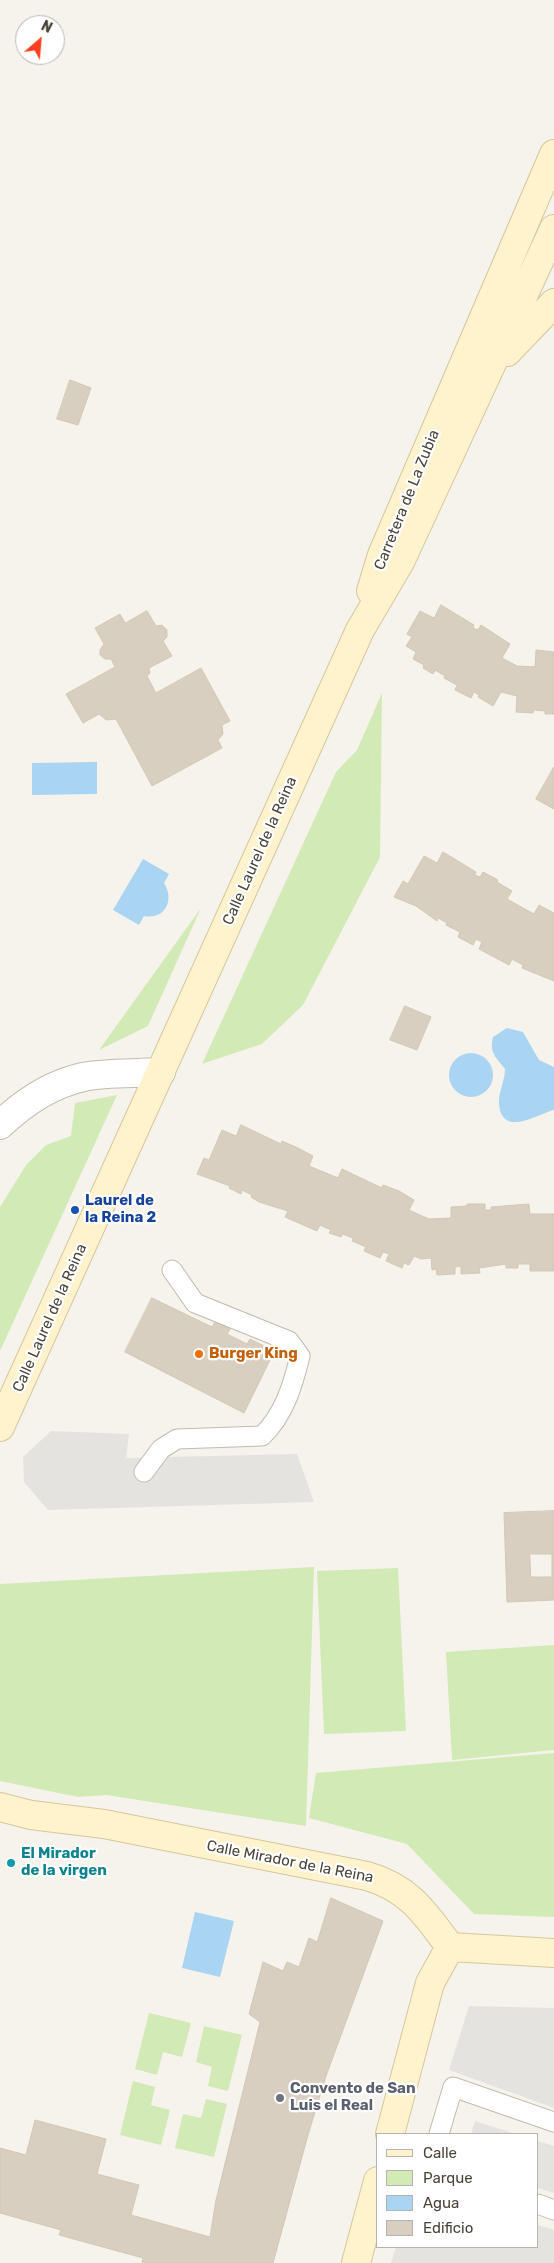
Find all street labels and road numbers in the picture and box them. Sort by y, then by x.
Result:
street label: Carretera de La Zubia [371,427,443,573]
street label: Calle Laurel de la Reina [219,774,301,928]
street label: Calle Laurel de la Reina [9,1241,91,1395]
street label: Calle Mirador de la Reina [205,1837,375,1887]

